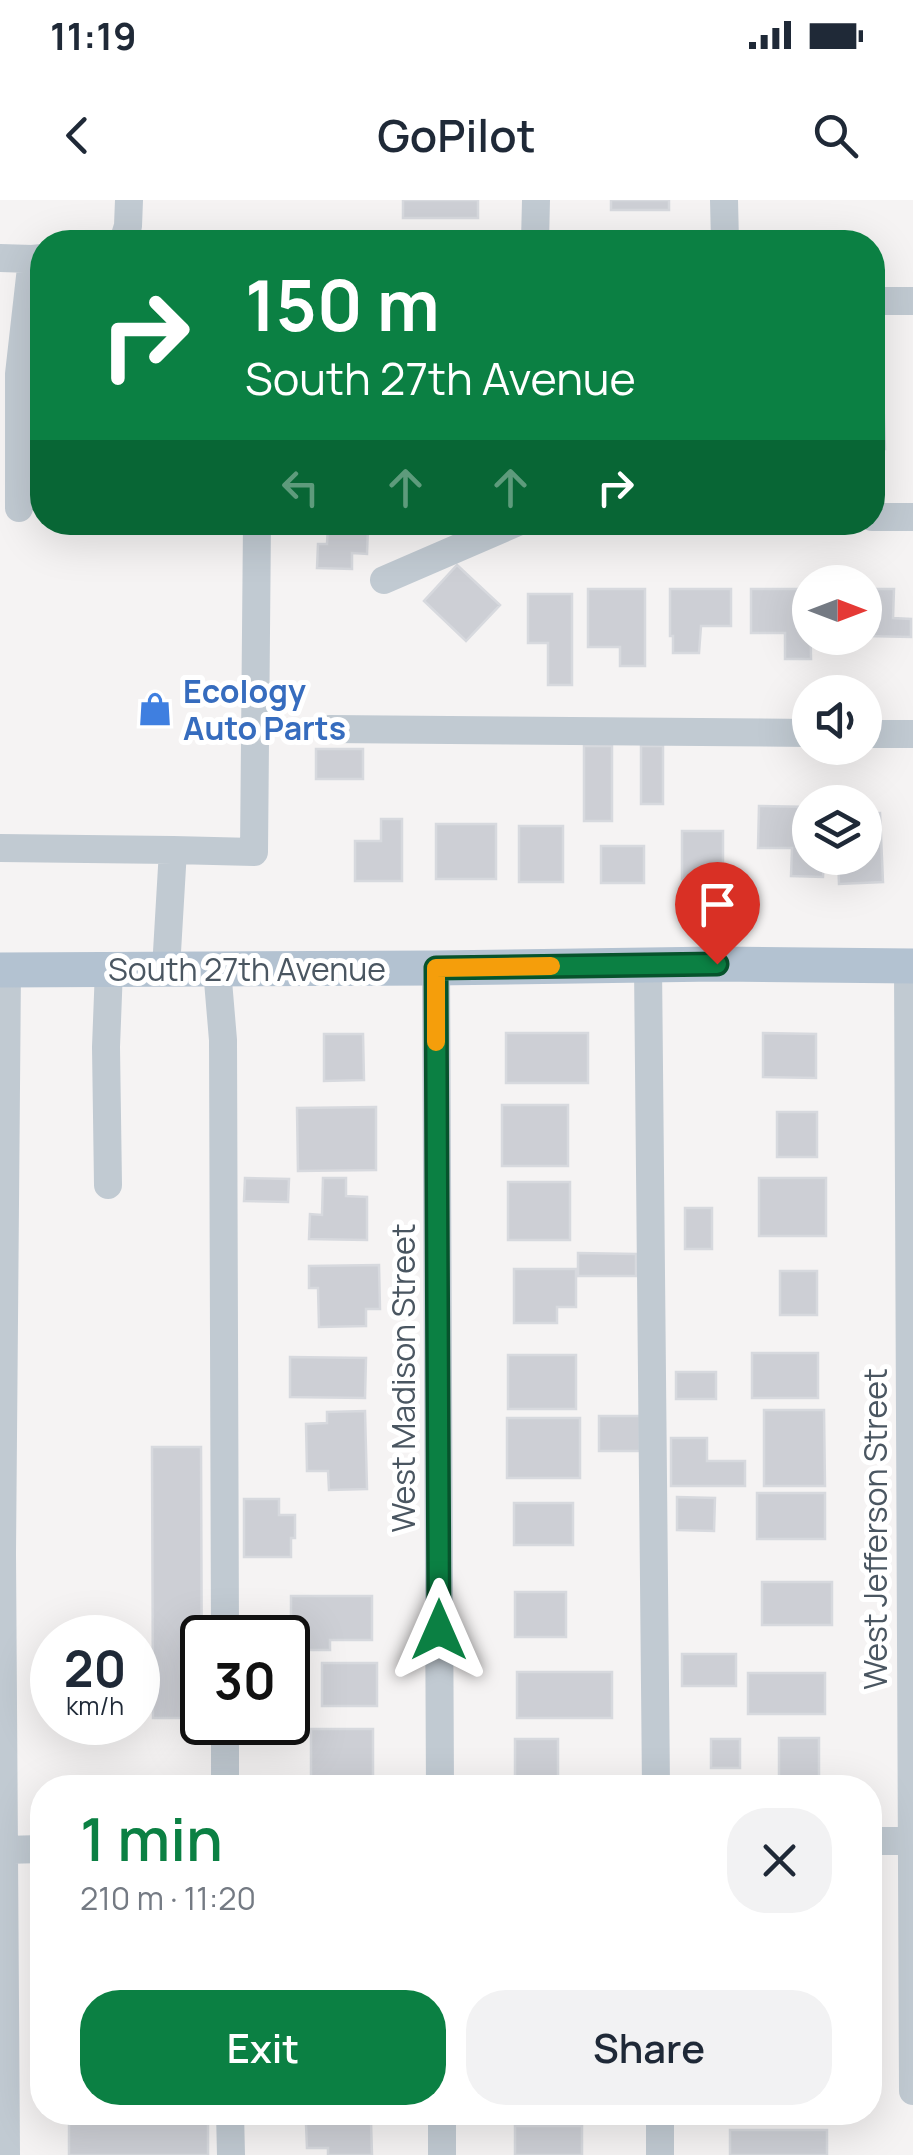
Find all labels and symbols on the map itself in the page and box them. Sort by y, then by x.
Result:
north arrow [792,565,882,655]
place label: Ecology Auto Parts [183,669,346,750]
shop icon: Ecology Auto Parts [136,690,174,728]
pin [675,862,760,965]
street label: South 27th Avenue [108,947,386,991]
street label: West Madison Street [381,1224,425,1532]
street label: West Jefferson Street [853,1368,897,1690]
position arrow [387,1578,491,1682]
speed limit sign: 30 [180,1615,310,1745]

